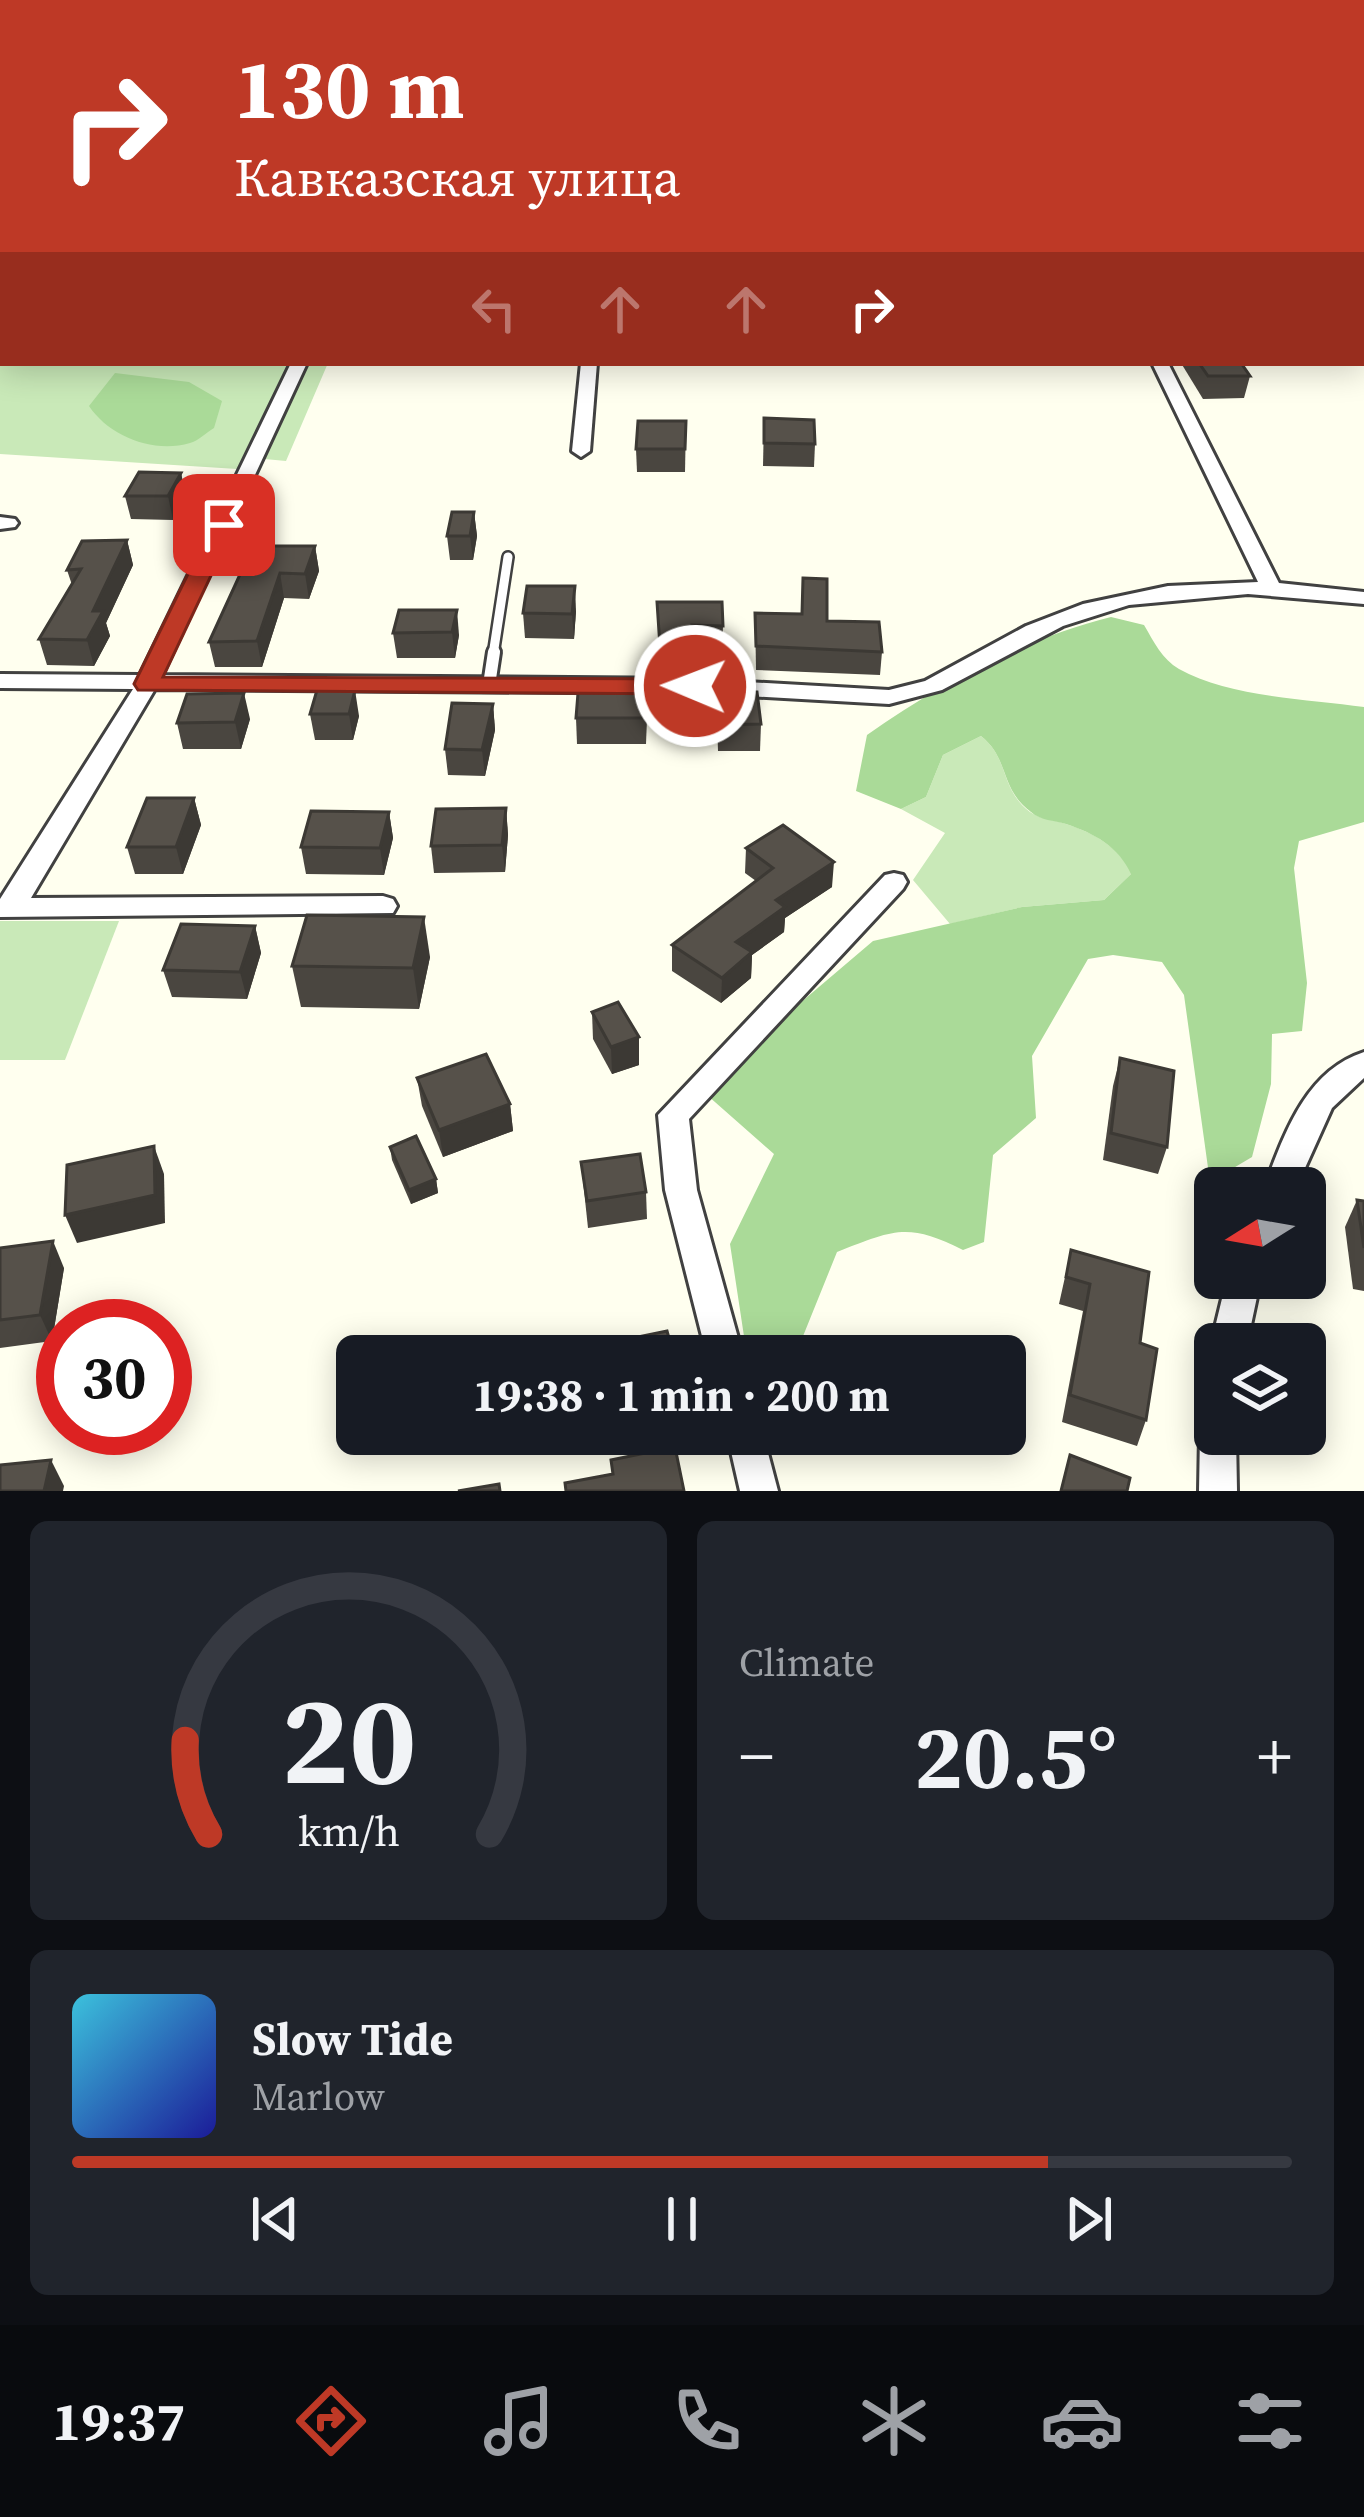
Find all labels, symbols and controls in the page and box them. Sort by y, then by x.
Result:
text: 130 m [234,31,465,146]
icon: right [36,48,192,204]
text: Кавказcкая улица [234,140,680,214]
icon: left [461,276,527,342]
icon: ahead [587,276,653,342]
icon: ahead [713,276,779,342]
icon: right [839,276,905,342]
pin [173,474,275,576]
icon: arrive [191,492,257,558]
position arrow [632,623,758,749]
north arrow [1194,1167,1326,1299]
map controls [1194,1167,1326,1455]
speed limit sign: 30 [36,1299,192,1455]
button: layers [1194,1323,1326,1455]
text: 19:38 · 1 min · 200 m [473,1364,889,1426]
text: Climate [739,1636,874,1689]
text: 20 [281,1654,416,1825]
text: 20.5° [914,1695,1117,1818]
text: − [739,1711,774,1801]
text: + [1257,1711,1292,1801]
text: km/h [297,1801,400,1859]
text: Slow Tide [252,2008,453,2070]
text: Marlow [252,2070,385,2123]
icon: previous [242,2186,308,2252]
icon: pause [649,2186,715,2252]
icon: next [1056,2186,1122,2252]
icon: directions [289,2379,373,2463]
icon: music [477,2379,561,2463]
icon: phone [665,2379,749,2463]
icon: climate [852,2379,936,2463]
icon: car [1040,2379,1124,2463]
icon: filters [1228,2379,1312,2463]
text: 19:37 [52,2384,185,2458]

